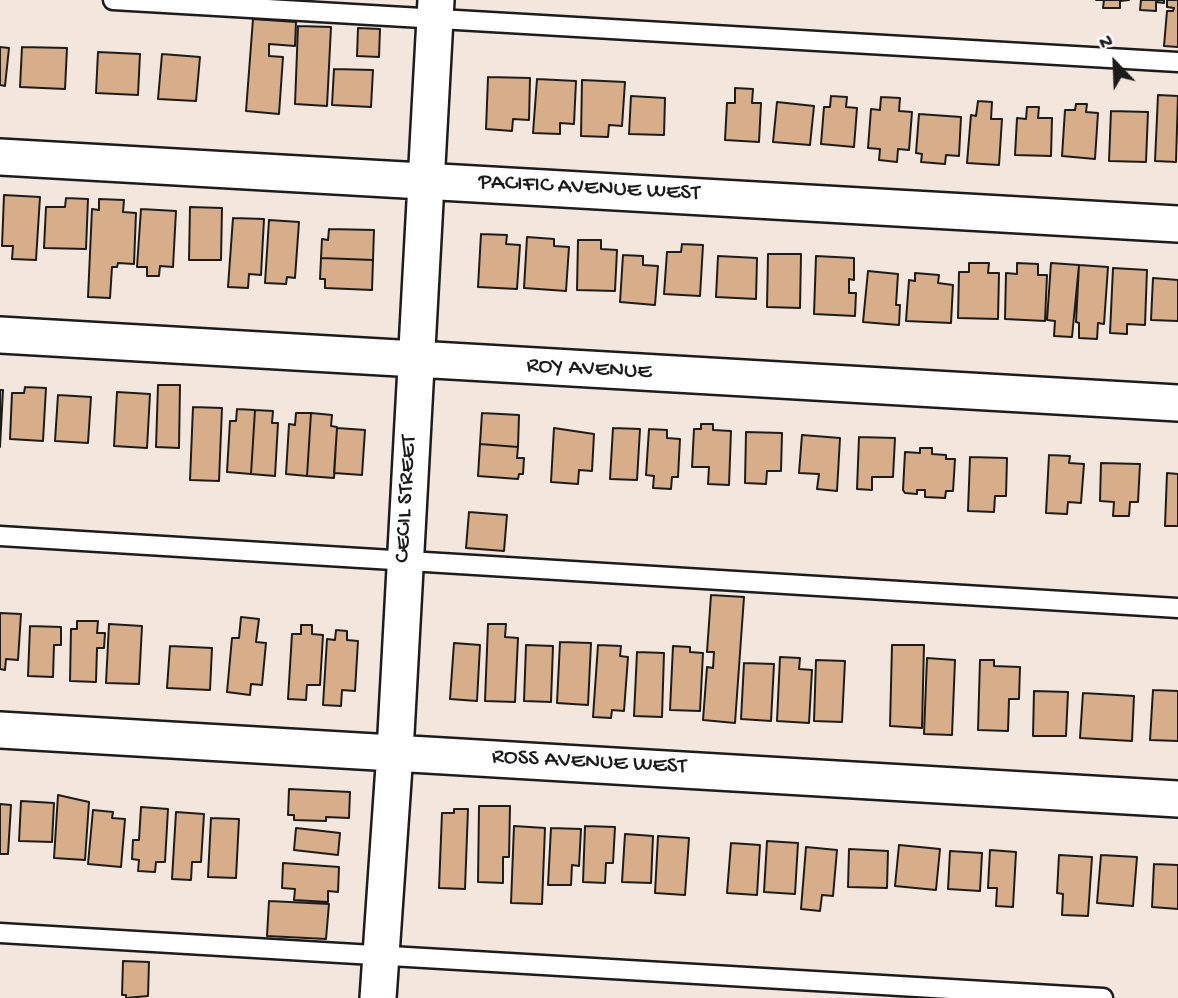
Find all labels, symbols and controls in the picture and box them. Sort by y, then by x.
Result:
north arrow [1080,28,1150,98]
text: N [1096,30,1117,56]
street label: PACIFIC AVENUE WEST [478,169,700,209]
street label: ROY AVENUE [526,353,652,387]
street label: CECIL STREET [390,434,424,564]
street label: ROSS AVENUE WEST [491,744,687,782]

